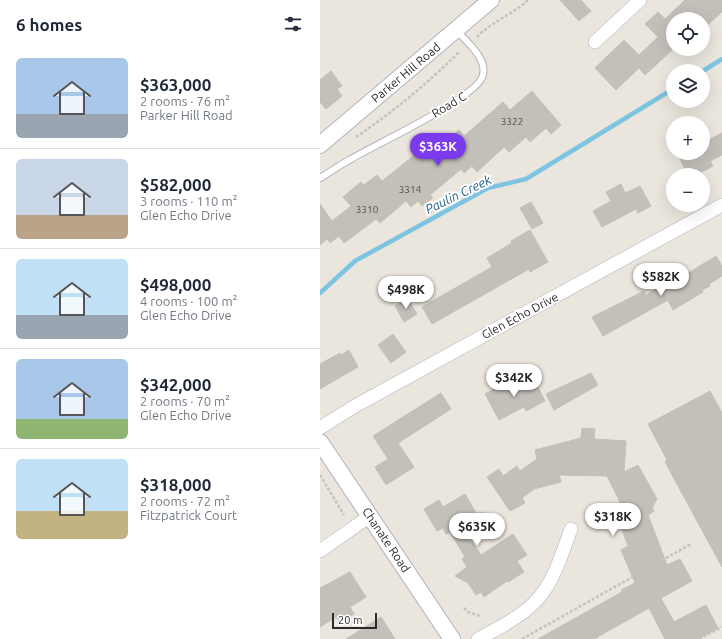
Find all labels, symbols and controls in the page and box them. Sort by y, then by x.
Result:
map controls [666,12,710,212]
button: locate [666,12,710,56]
icon: filters [282,13,304,35]
text: 6 homes [16,15,82,34]
street label: Parker Hill Road [369,40,443,105]
button: layers [666,64,710,108]
icon: home [48,74,96,122]
text: $363,000 [140,75,211,94]
street label: Road C [429,89,469,120]
text: 2 rooms · 76 m² [140,94,230,108]
text: Parker Hill Road [140,108,233,122]
house number: 3322 [501,116,523,127]
button: + [666,116,710,160]
pin: $363K [410,133,466,167]
text: $363K [419,139,457,153]
button: − [666,168,710,212]
water label: Paulin Creek [423,172,494,216]
icon: home [48,175,96,223]
text: $582,000 [140,175,211,194]
house number: 3314 [399,184,422,195]
text: 3 rooms · 110 m² [140,194,237,208]
house number: 3310 [356,204,379,215]
text: Glen Echo Drive [140,208,232,222]
pin: $582K [633,263,689,297]
text: $582K [642,269,680,283]
icon: home [48,275,96,323]
text: $498,000 [140,275,211,294]
pin: $498K [378,276,434,310]
text: $498K [387,282,425,296]
street label: Glen Echo Drive [479,290,560,341]
text: 4 rooms · 100 m² [140,294,237,308]
text: Glen Echo Drive [140,308,232,322]
pin: $342K [486,364,542,398]
text: $342K [495,370,533,384]
icon: home [48,375,96,423]
text: $342,000 [140,375,211,394]
text: 2 rooms · 70 m² [140,394,230,408]
text: Glen Echo Drive [140,408,232,422]
icon: home [48,475,96,523]
text: $318,000 [140,475,211,494]
text: 2 rooms · 72 m² [140,494,230,508]
pin: $318K [585,503,641,537]
street label: Chanate Road [360,505,413,574]
text: Fitzpatrick Court [140,508,237,522]
text: $318K [594,509,632,523]
pin: $635K [449,513,505,547]
text: $635K [458,519,496,533]
scale bar [332,611,377,630]
text: 20 m [338,614,362,626]

